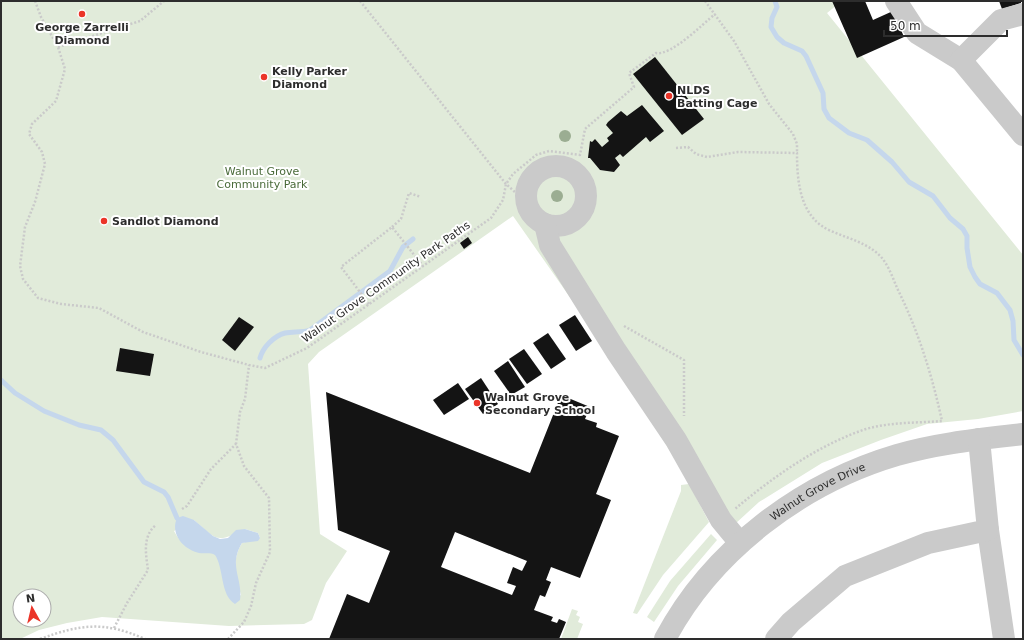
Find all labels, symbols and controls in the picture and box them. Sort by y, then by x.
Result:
marker: George Zarrelli Diamond [77,9,87,19]
scale bar [884,12,1007,38]
text: 50 m [890,19,921,33]
place label: George Zarrelli Diamond [35,21,129,47]
place label: Kelly Parker Diamond [272,65,347,91]
marker: Kelly Parker Diamond [259,72,269,82]
place label: NLDS Batting Cage [677,84,757,110]
marker: NLDS Batting Cage [664,91,674,101]
park label: Walnut Grove Community Park [217,165,308,191]
place label: Sandlot Diamond [112,215,219,228]
marker: Sandlot Diamond [99,216,109,226]
street label: Walnut Grove Community Park Paths [299,218,473,345]
place label: Walnut Grove Secondary School [485,391,595,417]
marker: Walnut Grove Secondary School [472,398,482,408]
street label: Walnut Grove Drive [767,460,868,523]
north arrow [12,588,52,628]
text: N [25,592,36,606]

